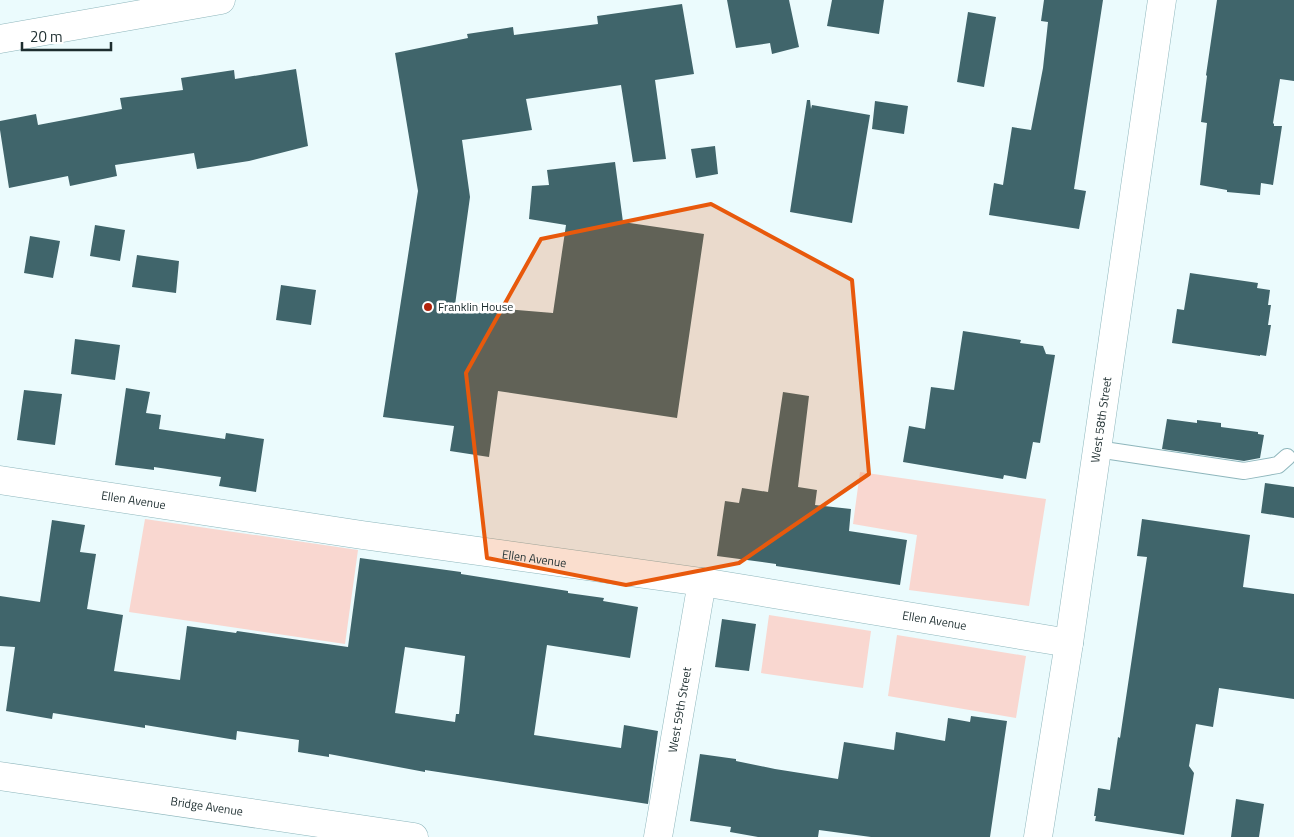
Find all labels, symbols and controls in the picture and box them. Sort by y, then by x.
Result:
scale bar [22,20,111,52]
text: 20 m [30,25,63,48]
place label: Franklin House [438,297,513,316]
marker: Franklin House [422,301,434,313]
street label: West 58th Street [1085,375,1117,464]
street label: Ellen Avenue [100,486,167,514]
street label: Ellen Avenue [501,544,568,572]
street label: Ellen Avenue [901,605,968,635]
street label: West 59th Street [663,665,696,754]
street label: Bridge Avenue [169,791,244,821]

